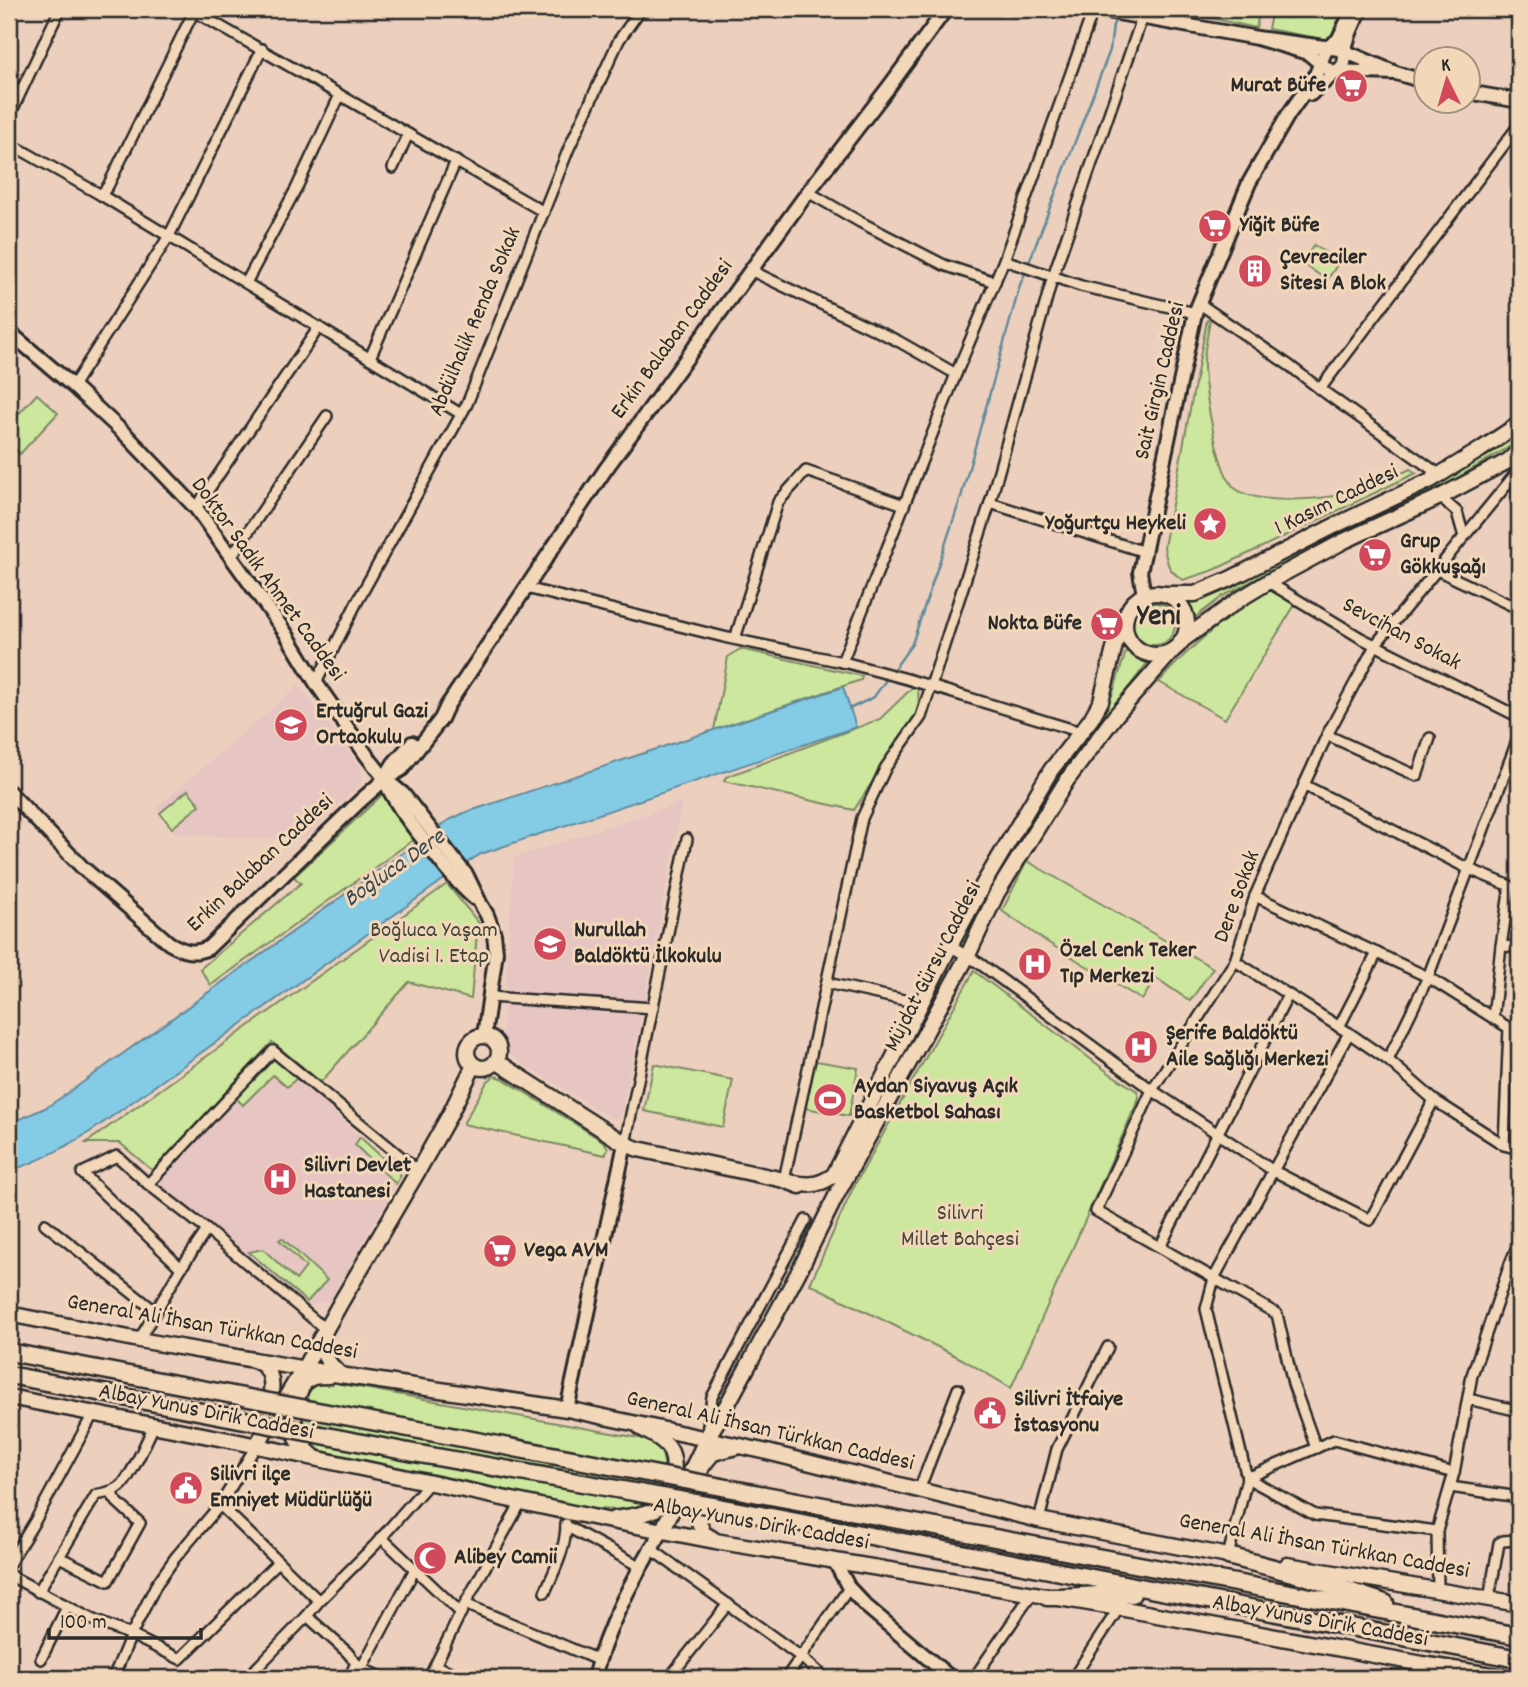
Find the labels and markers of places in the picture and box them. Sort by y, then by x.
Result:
supermarket icon: Murat Büfe [1332,67,1370,105]
place label: Murat Büfe [1231,70,1326,103]
supermarket icon: Yiğit Büfe [1196,207,1234,245]
place label: Yiğit Büfe [1239,210,1320,243]
place label: Çevreciler Sitesi A Blok [1280,242,1387,301]
building icon: Çevreciler Sitesi A Blok [1236,252,1274,290]
place icon: Yoğurtçu Heykeli [1191,505,1229,543]
place label: Yoğurtçu Heykeli [1044,508,1187,541]
place label: Grup Gökkuşağı [1400,526,1486,585]
supermarket icon: Grup Gökkuşağı [1356,536,1394,574]
supermarket icon: Nokta Büfe [1088,605,1126,643]
place label: Nokta Büfe [987,608,1082,641]
place label: Ertuğrul Gazi Ortaokulu [316,696,429,755]
school or university icon: Ertuğrul Gazi Ortaokulu [272,706,310,744]
place label: Nurullah Baldöktü İlkokulu [574,915,722,974]
school or university icon: Nurullah Baldöktü İlkokulu [531,925,569,963]
place label: Özel Cenk Teker Tıp Merkezi [1060,935,1197,994]
hospital icon: Özel Cenk Teker Tıp Merkezi [1016,945,1054,983]
place label: Şerife Baldöktü Aile Sağlığı Merkezi [1166,1018,1329,1077]
hospital icon: Şerife Baldöktü Aile Sağlığı Merkezi [1122,1028,1160,1066]
place label: Aydan Siyavuş Açık Basketbol Sahası [854,1071,1019,1130]
sports icon: Aydan Siyavuş Açık Basketbol Sahası [811,1081,849,1119]
place label: Silivri Devlet Hastanesi [304,1150,412,1209]
hospital icon: Silivri Devlet Hastanesi [261,1160,299,1198]
supermarket icon: Vega AVM [481,1232,519,1270]
place label: Vega AVM [524,1235,608,1268]
place label: Silivri İtfaiye İstasyonu [1014,1384,1123,1443]
public building icon: Silivri İtfaiye İstasyonu [971,1394,1009,1432]
place label: Silivri ilçe Emniyet Müdürlüğü [210,1459,372,1518]
public building icon: Silivri ilçe Emniyet Müdürlüğü [167,1469,205,1507]
mosque icon: Alibey Camii [411,1539,449,1577]
place label: Alibey Camii [454,1542,558,1575]

